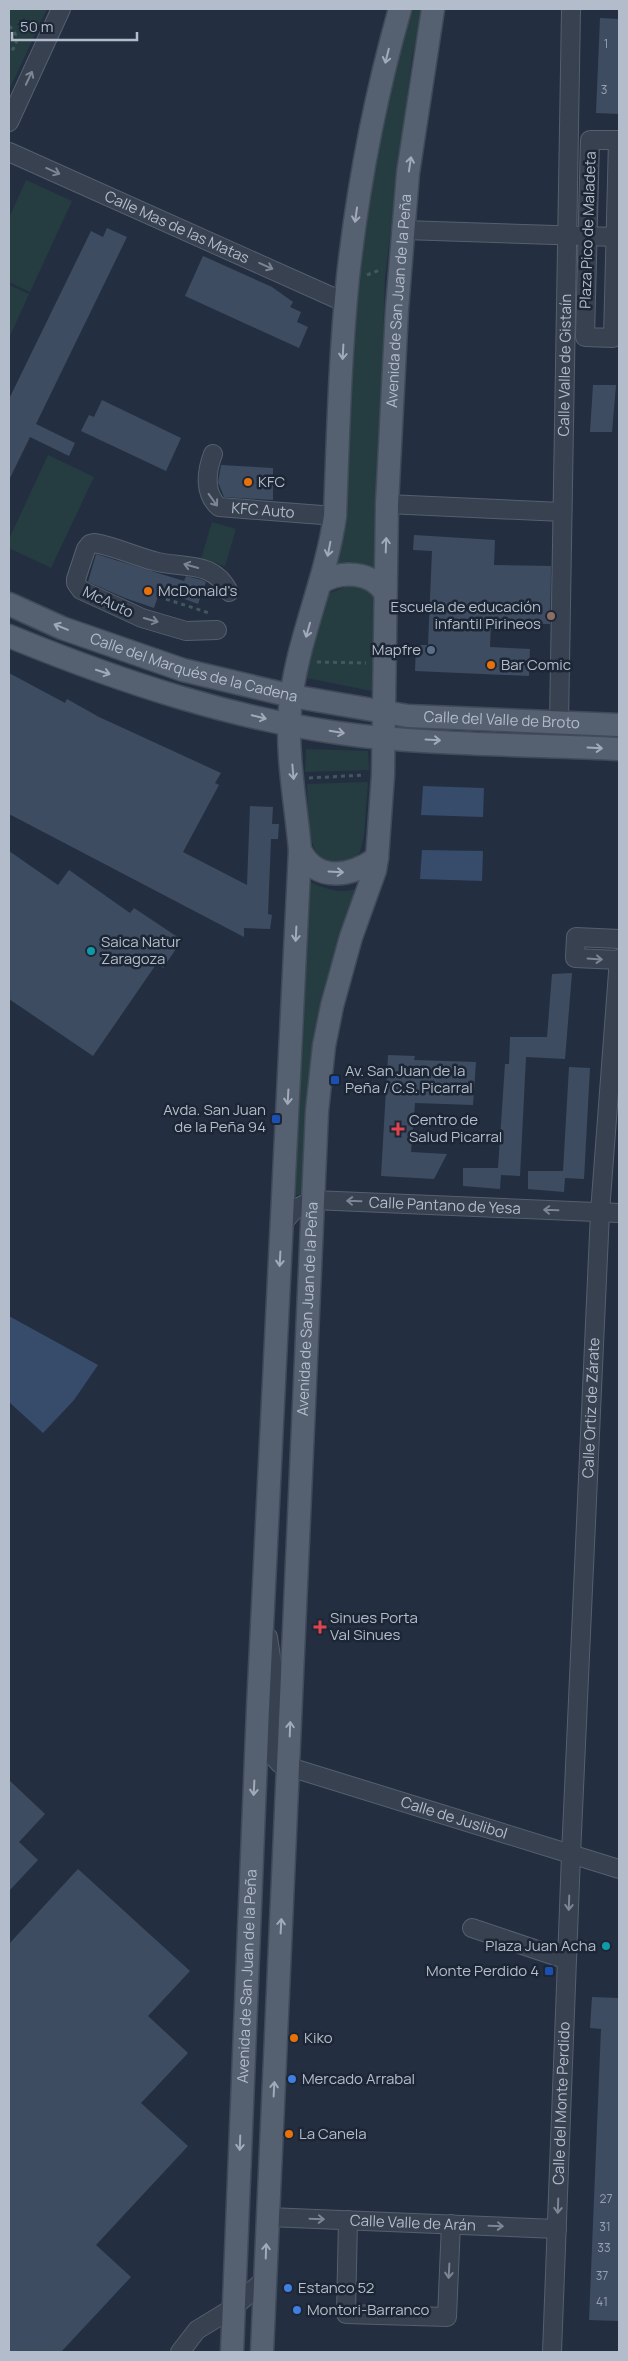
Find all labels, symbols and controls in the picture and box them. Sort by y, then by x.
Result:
scale bar [12,10,138,42]
text: 50 m [20,16,54,37]
house number: 1 [604,35,608,52]
one-way arrow [382,47,391,63]
one-way arrow [25,70,35,85]
house number: 3 [601,81,607,98]
street label: Plaza Pico de Maladeta [574,151,601,309]
one-way arrow [405,157,415,173]
one-way arrow [45,167,60,177]
street label: Calle Mas de las Matas [102,185,253,268]
street label: Avenida de San Juan de la Peña [381,193,416,408]
one-way arrow [351,207,361,223]
one-way arrow [258,261,273,271]
street label: Calle Valle de Gistaín [553,293,576,437]
one-way arrow [338,343,347,359]
place label: KFC [258,471,285,492]
marker: KFC [242,476,254,488]
one-way arrow [208,493,219,506]
street label: KFC Auto [231,497,296,523]
one-way arrow [381,537,391,553]
one-way arrow [324,540,334,556]
one-way arrow [183,561,199,570]
place label: McDonald's [158,580,237,601]
street label: McAuto [79,581,137,623]
marker: McDonald's [142,585,154,597]
place label: Escuela de educación infantil Pirineos [391,596,541,634]
marker: Escuela de educación infantil Pirineos [545,610,557,622]
one-way arrow [143,616,159,626]
one-way arrow [54,622,69,631]
one-way arrow [302,622,312,638]
street label: Calle del Marqués de la Cadena [87,628,299,707]
place label: Mapfre [372,639,421,660]
marker: Mapfre [425,644,437,656]
place label: Bar Comic [501,654,571,675]
marker: Bar Comic [485,659,497,671]
one-way arrow [95,668,111,678]
street label: Calle del Valle de Broto [423,706,581,733]
one-way arrow [251,713,267,722]
one-way arrow [328,727,344,737]
one-way arrow [425,735,441,744]
one-way arrow [587,743,603,752]
one-way arrow [288,764,298,780]
one-way arrow [328,868,344,877]
one-way arrow [291,926,300,942]
place label: Saica Natur Zaragoza [101,931,181,969]
marker: Saica Natur Zaragoza [85,945,97,957]
one-way arrow [587,954,603,964]
place label: Av. San Juan de la Peña / C.S. Picarral [345,1060,473,1098]
marker: Av. San Juan de la Peña / C.S. Picarral [329,1074,341,1086]
one-way arrow [283,1088,292,1104]
place label: Avda. San Juan de la Peña 94 [163,1099,266,1137]
place label: Centro de Salud Picarral [409,1109,502,1147]
marker: Avda. San Juan de la Peña 94 [270,1113,282,1125]
marker: Centro de Salud Picarral [391,1122,405,1136]
street label: Calle Pantano de Yesa [369,1191,521,1219]
one-way arrow [346,1197,362,1206]
street label: Avenida de San Juan de la Peña [292,1201,323,1417]
one-way arrow [543,1205,559,1214]
one-way arrow [275,1251,284,1267]
street label: Calle Ortiz de Zárate [577,1337,604,1479]
place label: Sinues Porta Val Sinues [330,1607,418,1645]
marker: Sinues Porta Val Sinues [314,1621,326,1633]
one-way arrow [285,1721,294,1737]
one-way arrow [250,1780,259,1796]
street label: Calle de Juslibol [398,1791,510,1844]
street label: Avenida de San Juan de la Peña [232,1869,261,2084]
one-way arrow [564,1895,573,1911]
one-way arrow [277,1919,286,1935]
place label: Plaza Juan Acha [485,1935,596,1956]
marker: Plaza Juan Acha [600,1940,612,1952]
place label: Monte Perdido 4 [426,1960,539,1981]
marker: Monte Perdido 4 [543,1965,555,1977]
street label: Calle del Monte Perdido [547,2021,575,2185]
place label: Kiko [304,2027,333,2048]
marker: Kiko [288,2032,300,2044]
place label: Mercado Arrabal [302,2068,415,2089]
marker: Mercado Arrabal [286,2073,298,2085]
one-way arrow [269,2081,278,2097]
place label: La Canela [299,2123,367,2144]
marker: La Canela [283,2128,295,2140]
one-way arrow [235,2134,245,2151]
house number: 27 [600,2190,612,2207]
one-way arrow [553,2197,562,2213]
street label: Calle Valle de Arán [350,2209,476,2236]
one-way arrow [308,2214,324,2224]
house number: 31 [599,2218,611,2235]
one-way arrow [488,2222,504,2231]
house number: 33 [597,2239,611,2256]
one-way arrow [262,2243,271,2259]
one-way arrow [444,2262,453,2278]
house number: 37 [596,2267,608,2284]
place label: Estanco 52 [298,2277,374,2298]
marker: Estanco 52 [282,2282,294,2294]
house number: 41 [596,2293,608,2310]
place label: Montori-Barranco [307,2299,429,2320]
marker: Montori-Barranco [291,2304,303,2316]

